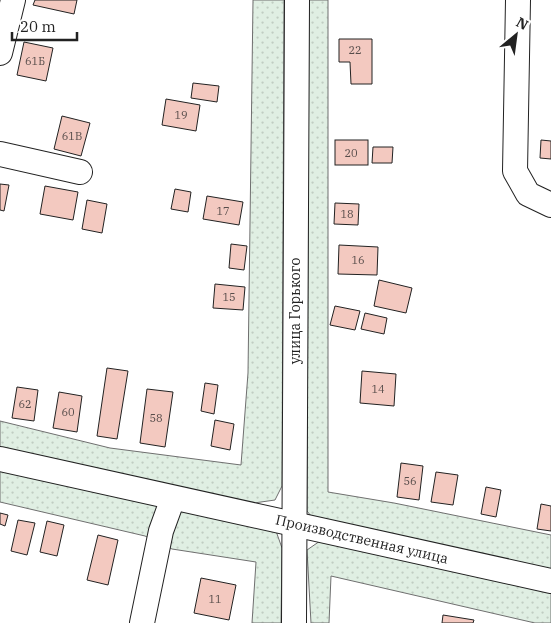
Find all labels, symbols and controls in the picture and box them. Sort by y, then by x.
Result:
scale bar [12,10,78,42]
north arrow [491,10,541,60]
text: N [513,13,532,34]
text: 20 m [20,17,56,36]
house number: 22 [348,43,362,57]
house number: 61Б [25,54,45,68]
house number: 19 [174,108,188,122]
house number: 61В [62,129,82,143]
house number: 20 [344,146,358,160]
house number: 17 [216,204,230,218]
house number: 18 [340,207,354,221]
house number: 16 [351,253,365,267]
street label: улица Горького [286,258,304,364]
house number: 15 [222,290,236,304]
house number: 14 [371,382,385,396]
house number: 62 [18,397,32,411]
house number: 60 [61,405,75,419]
house number: 58 [149,411,163,425]
house number: 56 [403,474,417,488]
street label: Производственная улица [274,510,450,568]
house number: 11 [208,592,222,606]

